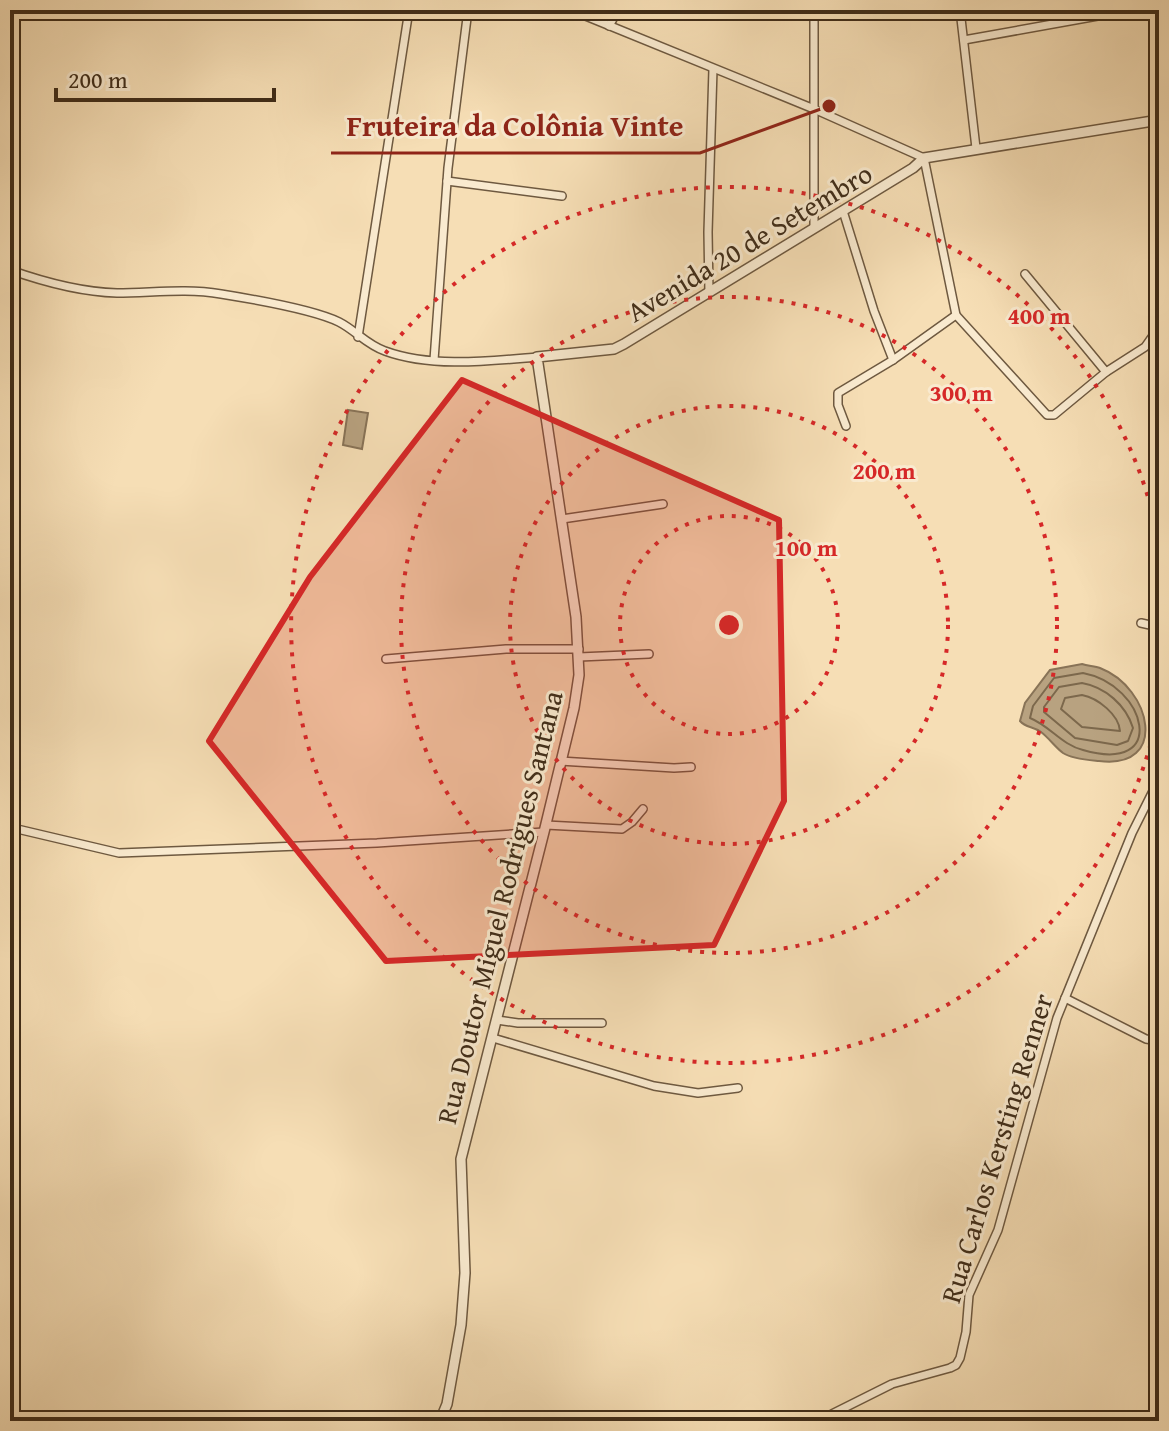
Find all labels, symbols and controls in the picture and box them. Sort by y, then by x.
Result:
scale bar [56,52,274,102]
text: 200 m [68,62,128,97]
callout: Fruteira da Colônia Vinte [331,99,700,153]
text: Fruteira da Colônia Vinte [347,103,684,147]
street label: Avenida 20 de Setembro [618,152,880,332]
text: 400 m [1007,298,1071,333]
text: 300 m [929,375,993,410]
text: 200 m [852,453,916,488]
text: 100 m [774,530,838,565]
centre of rings [715,611,743,639]
street label: Rua Doutor Miguel Rodrigues Santana [425,685,573,1128]
street label: Rua Carlos Kersting Renner [929,988,1063,1308]

